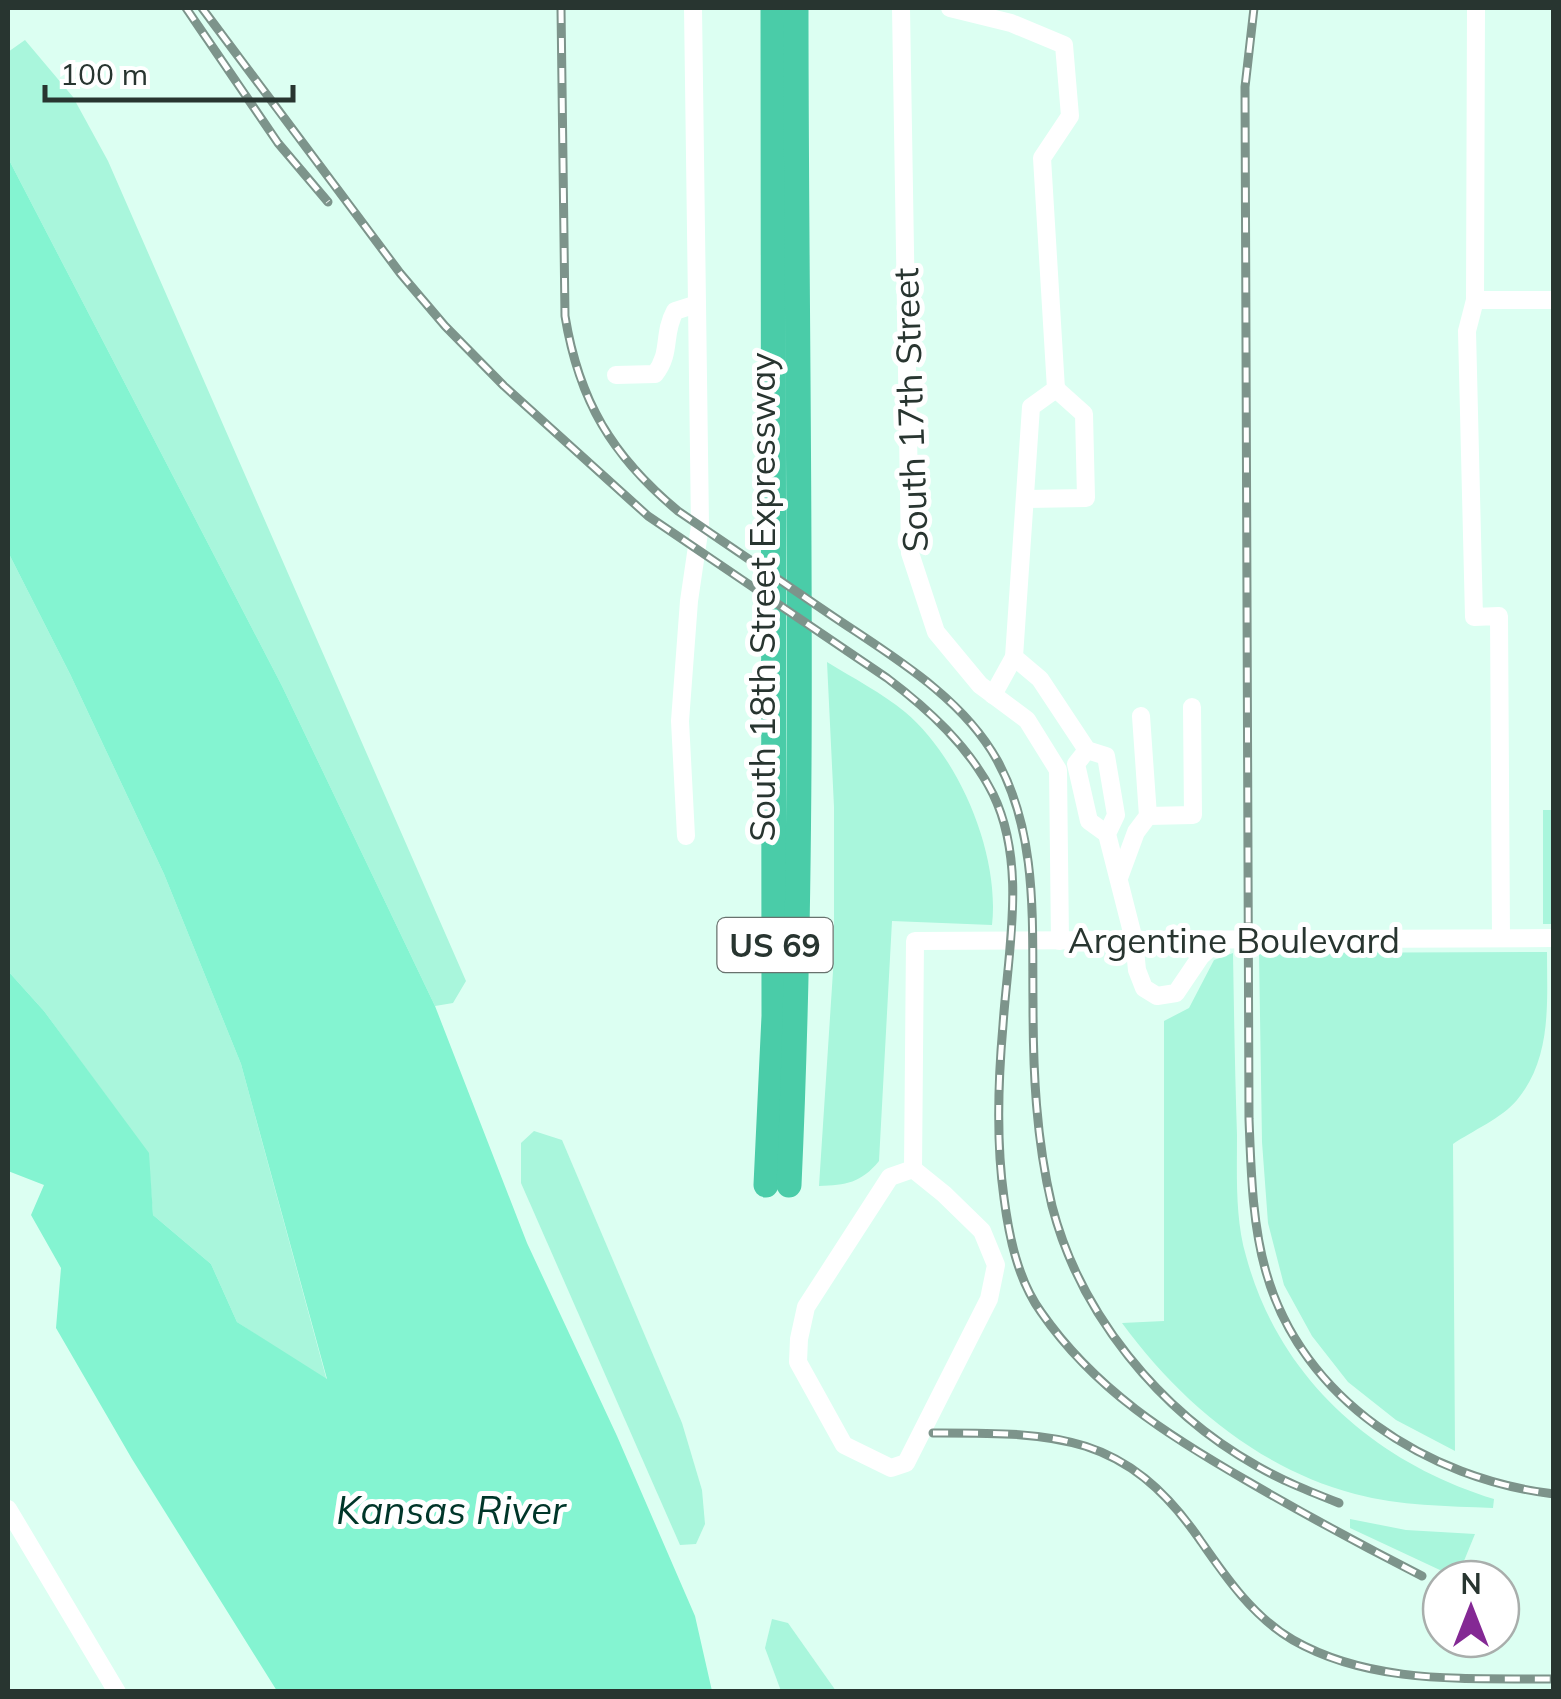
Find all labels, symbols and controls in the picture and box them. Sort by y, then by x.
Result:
scale bar [45,40,292,102]
text: 100 m [60,55,148,93]
street label: South 17th Street [883,267,937,553]
street label: South 18th Street Expressway [740,352,784,842]
road number: US 69 [718,918,832,972]
street label: Argentine Boulevard [1068,918,1400,962]
water label: Kansas River [336,1486,568,1534]
north arrow [1421,1559,1521,1659]
text: N [1460,1566,1482,1601]

